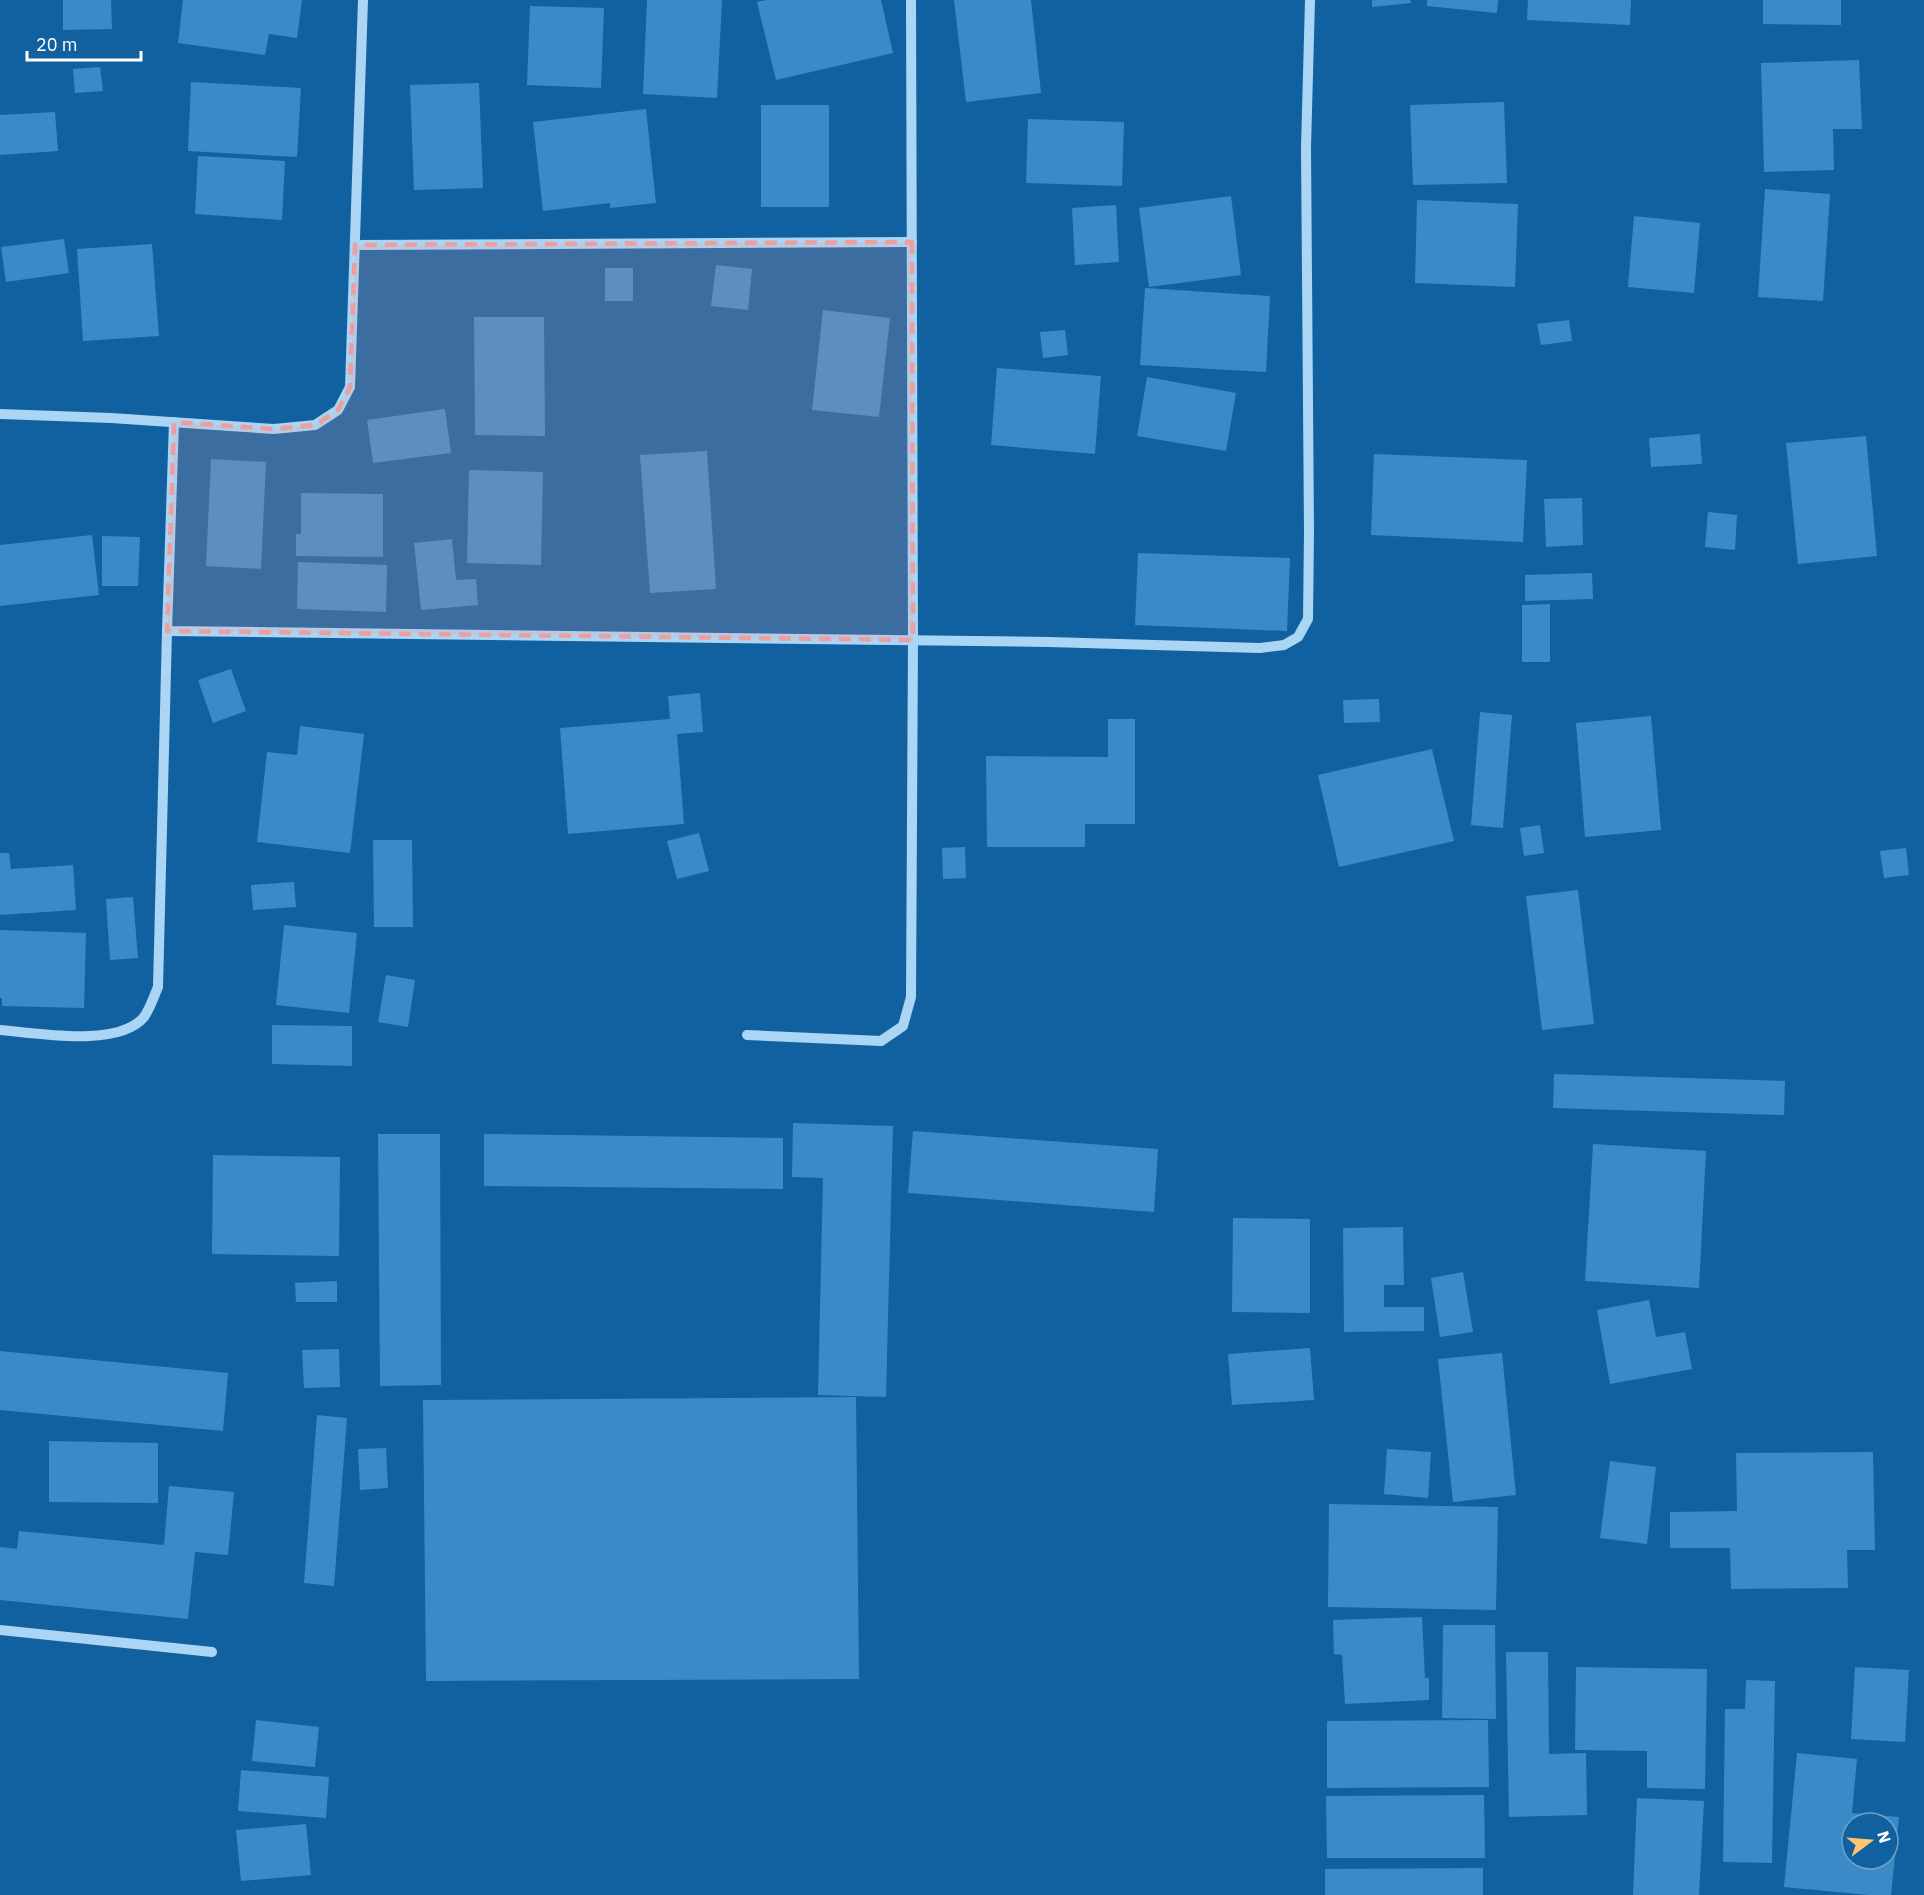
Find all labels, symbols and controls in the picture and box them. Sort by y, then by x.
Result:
scale bar [27,24,141,62]
text: 20 m [36,33,78,56]
north arrow [1840,1811,1900,1871]
text: N [1873,1829,1896,1845]

